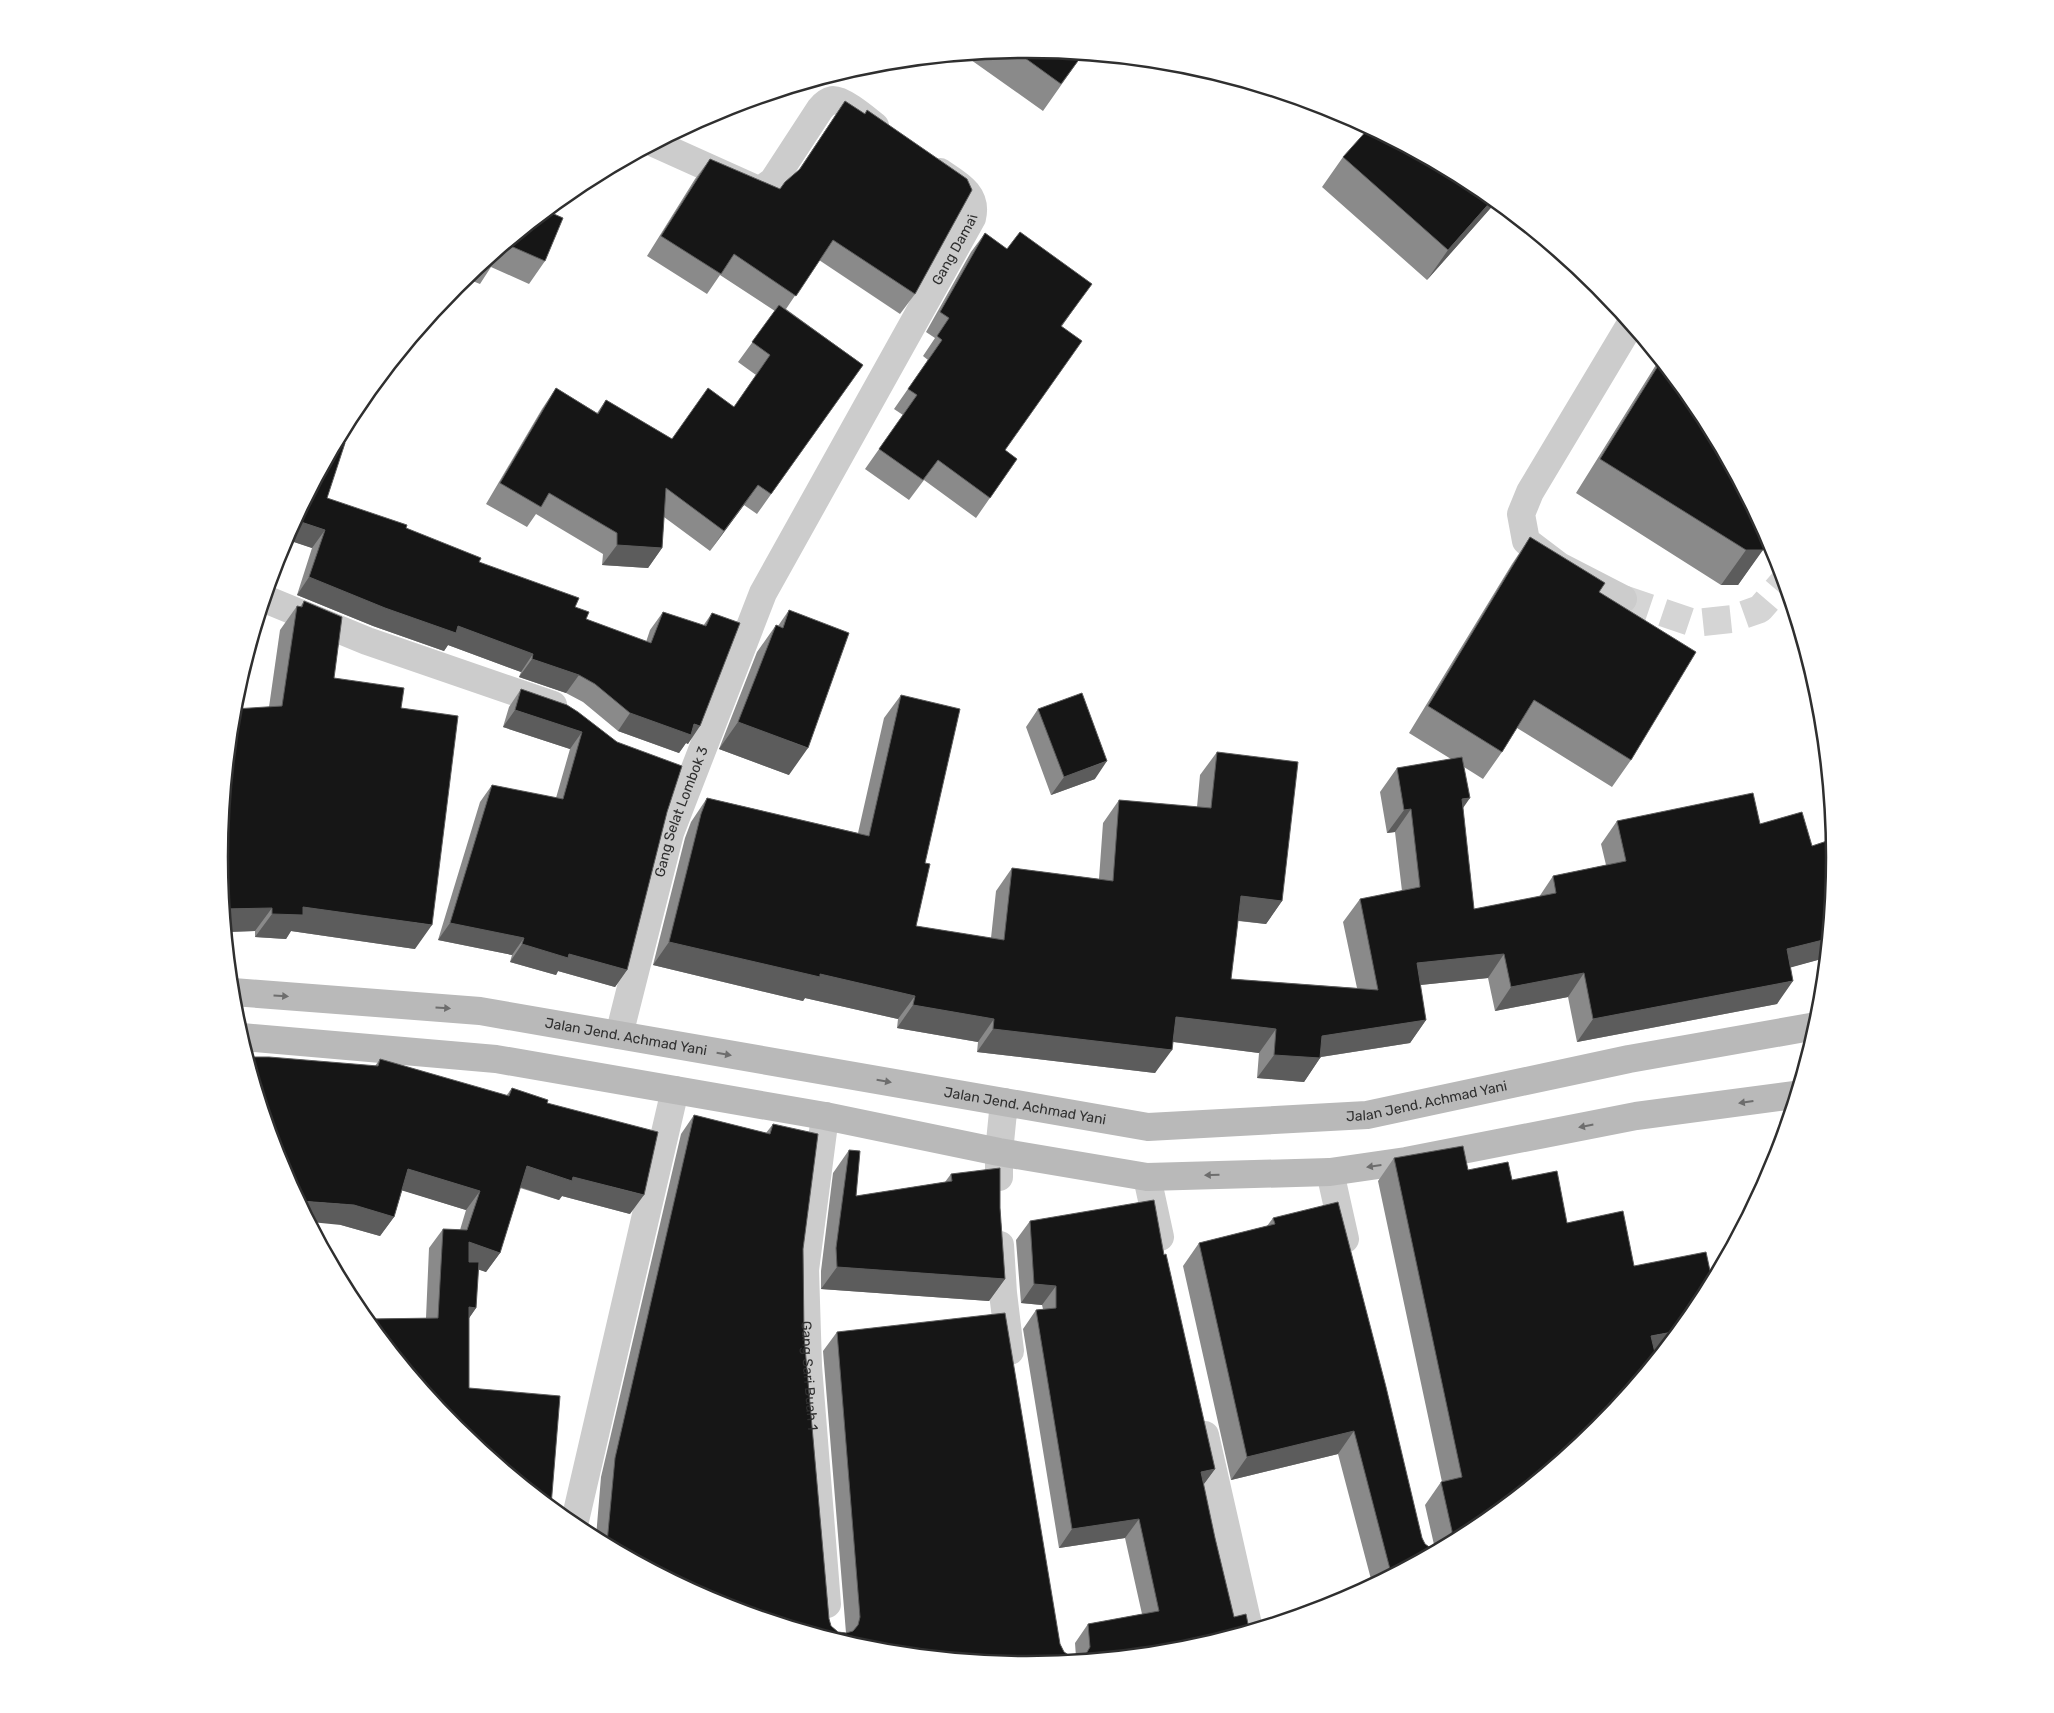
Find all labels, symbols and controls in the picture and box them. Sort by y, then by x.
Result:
street label: Gang Damai [928,213,981,288]
street label: Gang Selat Lombok 3 [651,744,711,879]
one-way arrow [273,992,289,1000]
one-way arrow [436,1004,452,1012]
street label: Jalan Jend. Achmad Yani [544,1014,708,1059]
one-way arrow [717,1050,733,1058]
street label: Jalan Jend. Achmad Yani [1345,1077,1509,1125]
one-way arrow [877,1078,893,1086]
street label: Jalan Jend. Achmad Yani [943,1083,1107,1128]
one-way arrow [1738,1098,1754,1106]
one-way arrow [1577,1123,1593,1131]
one-way arrow [1366,1162,1382,1170]
one-way arrow [1204,1172,1220,1180]
street label: Gang Sari Buah 1 [798,1321,822,1431]

